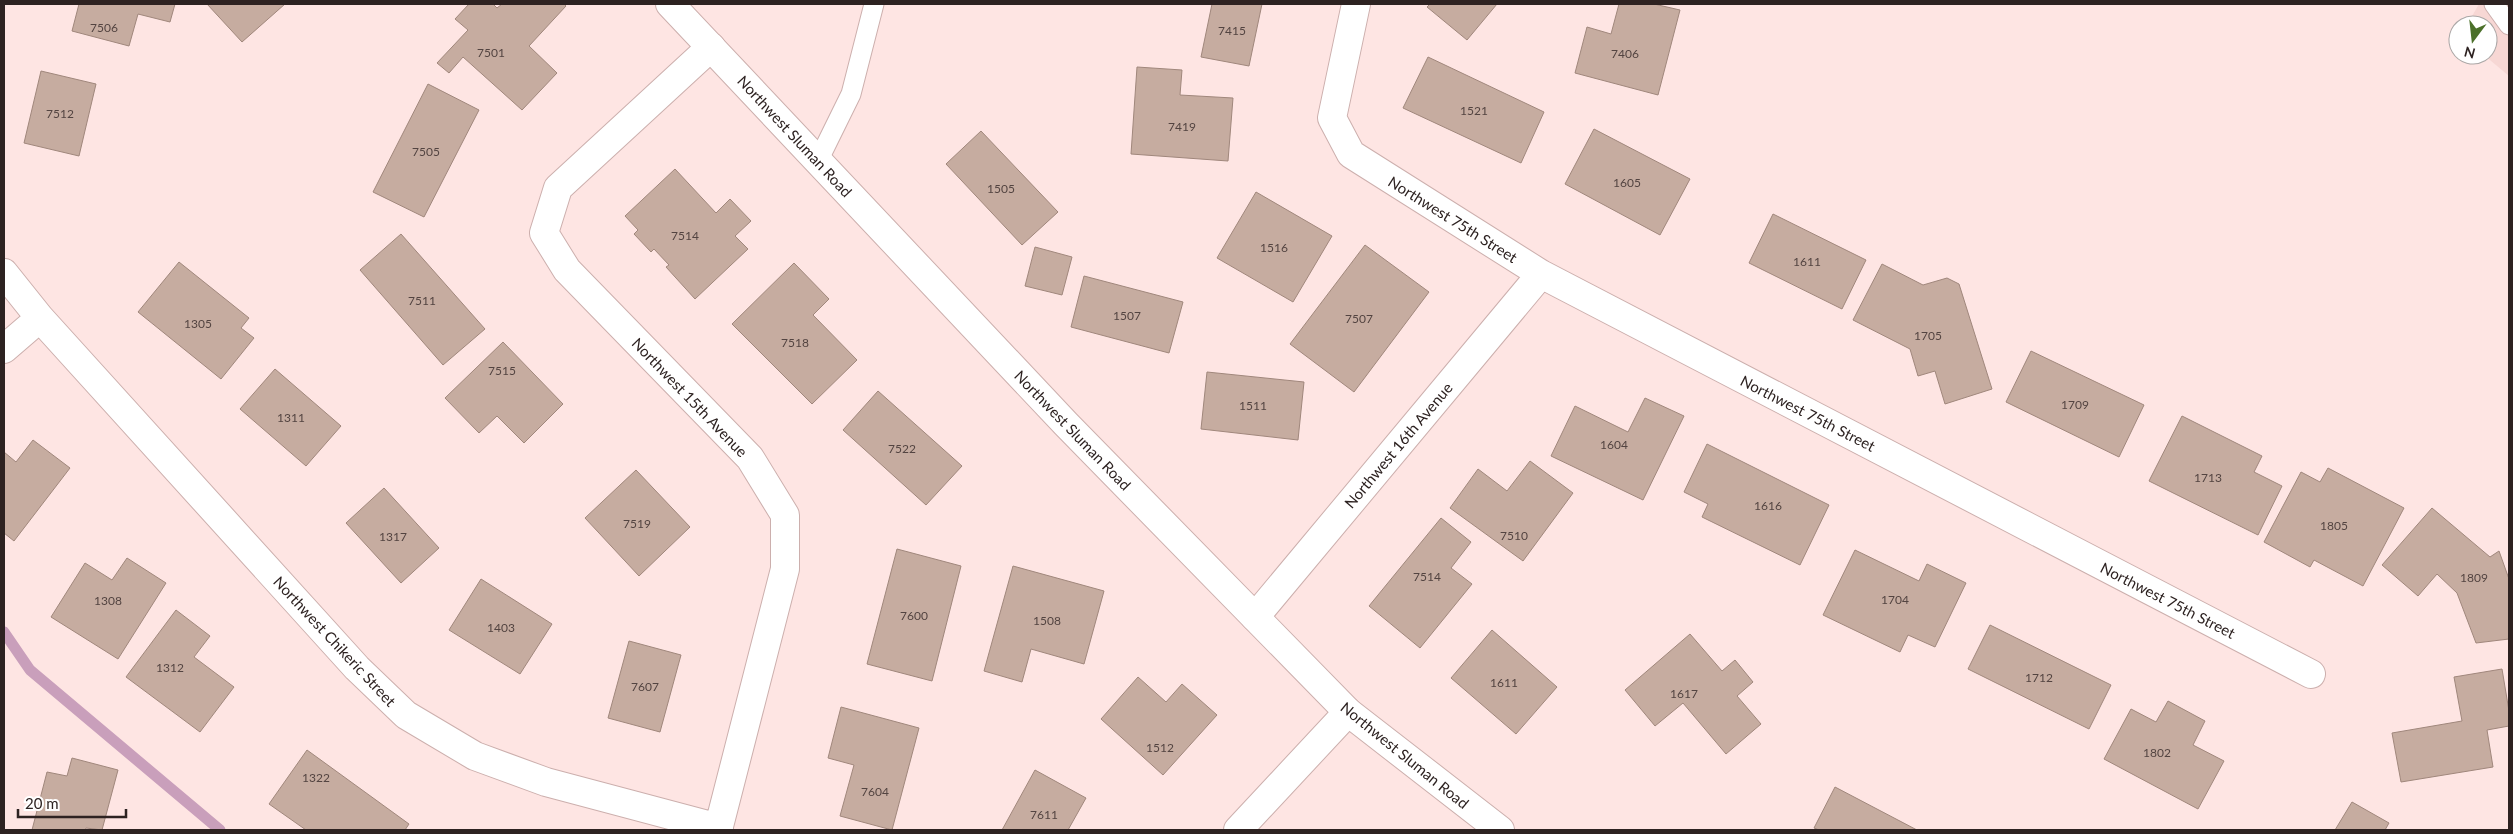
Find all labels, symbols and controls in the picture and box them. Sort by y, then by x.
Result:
north arrow [2448,15,2498,65]
house number: 7506 [90,20,118,35]
house number: 7415 [1218,23,1246,38]
text: N [2462,43,2477,63]
house number: 7501 [477,45,505,60]
house number: 7406 [1611,46,1639,61]
street label: Northwest Sluman Road [734,72,856,200]
house number: 1521 [1460,103,1488,118]
house number: 7512 [46,106,74,121]
house number: 7419 [1168,119,1196,134]
house number: 7505 [412,144,440,159]
street label: Northwest 75th Street [1385,172,1521,266]
house number: 1605 [1613,175,1641,190]
house number: 1505 [987,181,1015,196]
house number: 7514 [671,228,699,243]
house number: 1516 [1260,240,1288,255]
house number: 1611 [1793,254,1821,269]
house number: 7511 [408,293,436,308]
house number: 1507 [1113,308,1141,323]
house number: 7507 [1345,311,1373,326]
house number: 1305 [184,316,212,331]
house number: 1705 [1914,328,1942,343]
street label: Northwest 15th Avenue [629,334,752,460]
house number: 7518 [781,335,809,350]
house number: 7515 [488,363,516,378]
street label: Northwest Sluman Road [1011,366,1135,494]
street label: Northwest 75th Street [1738,371,1879,455]
street label: Northwest 16th Avenue [1340,379,1456,511]
house number: 1709 [2061,397,2089,412]
house number: 1511 [1239,398,1267,413]
house number: 1311 [277,410,305,425]
house number: 1604 [1600,437,1628,452]
house number: 7522 [888,441,916,456]
house number: 1713 [2194,470,2222,485]
house number: 1616 [1754,498,1782,513]
house number: 7519 [623,516,651,531]
house number: 1805 [2320,518,2348,533]
house number: 7510 [1500,528,1528,543]
house number: 1317 [379,529,407,544]
street label: Northwest 75th Street [2098,558,2239,642]
house number: 7514 [1413,569,1441,584]
house number: 1809 [2460,570,2488,585]
street label: Northwest Chikeric Street [270,572,400,710]
house number: 1704 [1881,592,1909,607]
house number: 1308 [94,593,122,608]
house number: 7600 [900,608,928,623]
house number: 1508 [1033,613,1061,628]
house number: 1403 [487,620,515,635]
house number: 1312 [156,660,184,675]
house number: 1712 [2025,670,2053,685]
house number: 1611 [1490,675,1518,690]
house number: 7607 [631,679,659,694]
house number: 1617 [1670,686,1698,701]
street label: Northwest Sluman Road [1337,698,1473,812]
house number: 1512 [1146,740,1174,755]
house number: 1802 [2143,745,2171,760]
house number: 1322 [302,770,330,785]
house number: 7604 [861,784,889,799]
scale bar [18,786,125,818]
text: 20 m [25,794,59,812]
house number: 7611 [1030,807,1058,822]

